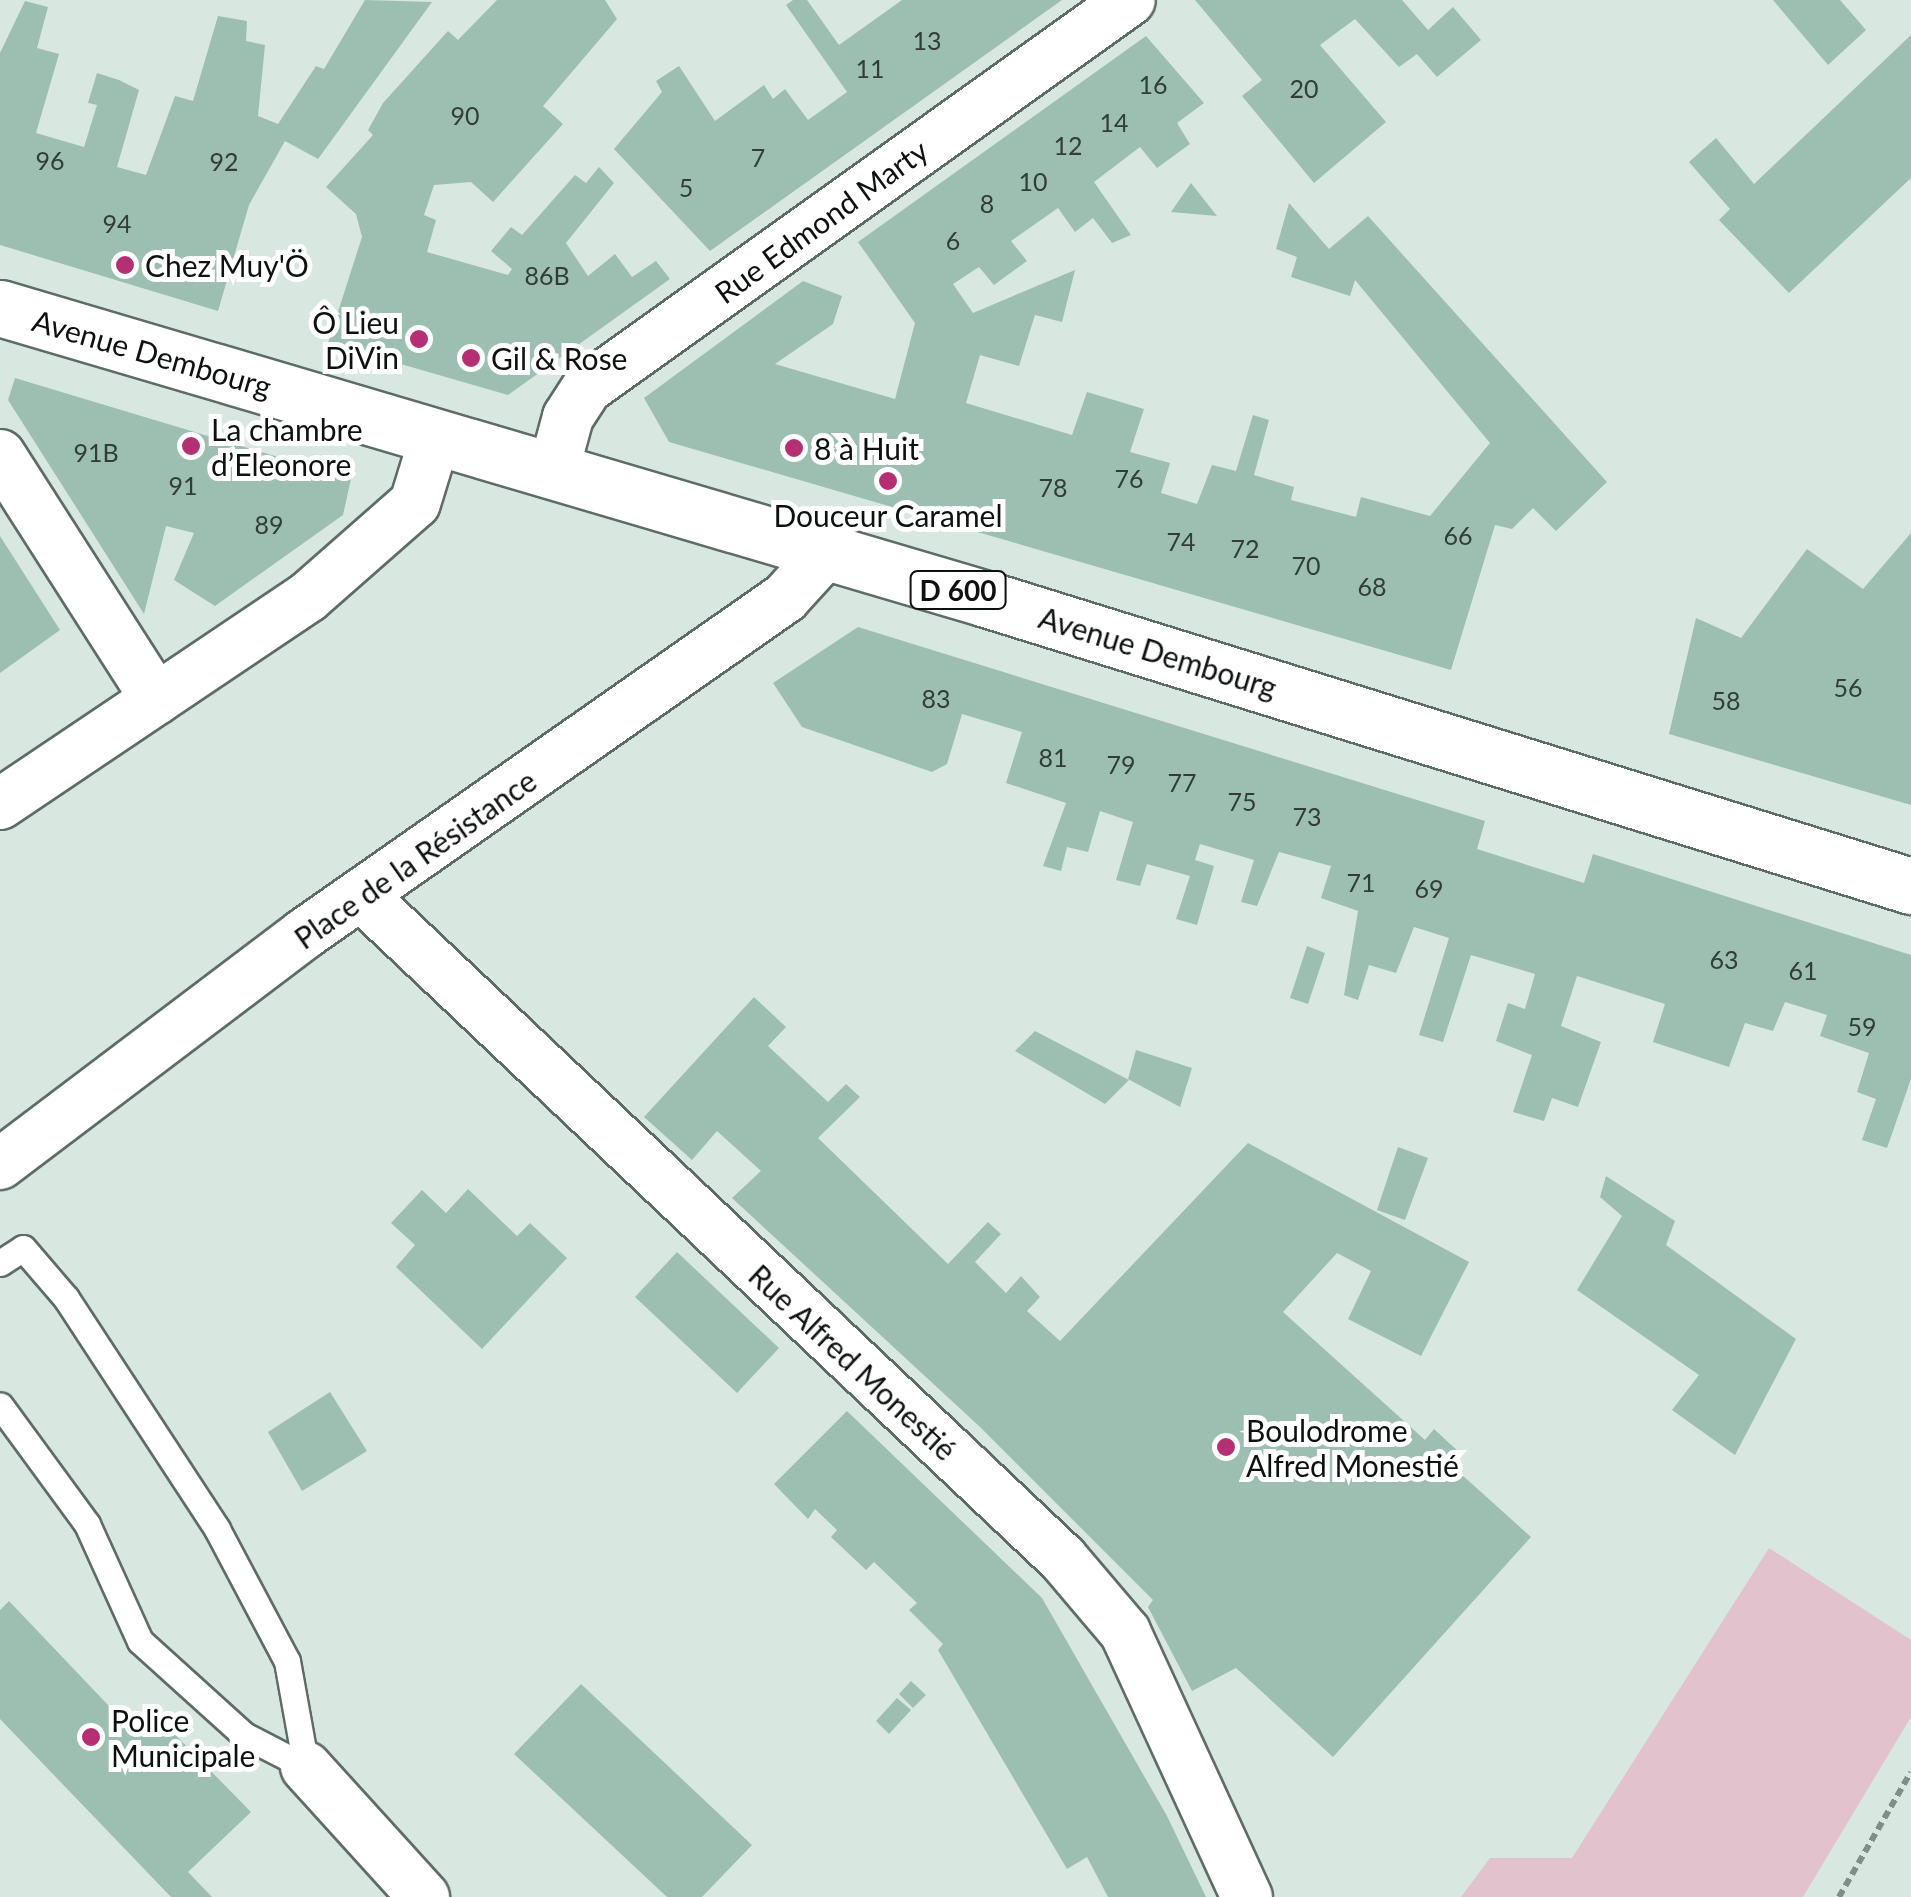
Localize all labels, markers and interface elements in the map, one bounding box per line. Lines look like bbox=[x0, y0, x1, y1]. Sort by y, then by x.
house number: 13 bbox=[913, 25, 941, 55]
house number: 11 bbox=[856, 53, 884, 83]
house number: 16 bbox=[1139, 69, 1167, 99]
house number: 20 bbox=[1290, 73, 1318, 103]
house number: 90 bbox=[451, 100, 479, 130]
house number: 14 bbox=[1100, 107, 1128, 137]
house number: 12 bbox=[1054, 130, 1082, 160]
street label: Rue Edmond Marty bbox=[708, 132, 934, 310]
house number: 7 bbox=[751, 142, 765, 172]
house number: 96 bbox=[36, 145, 64, 175]
house number: 92 bbox=[210, 146, 238, 176]
house number: 10 bbox=[1019, 166, 1047, 196]
house number: 5 bbox=[679, 172, 693, 202]
house number: 8 bbox=[980, 188, 994, 218]
house number: 94 bbox=[103, 208, 131, 238]
house number: 6 bbox=[946, 225, 960, 255]
place label: Chez Muy'Ö bbox=[145, 247, 309, 283]
marker: Chez Muy'Ö bbox=[114, 254, 136, 276]
house number: 86B bbox=[524, 260, 570, 290]
street label: Avenue Dembourg bbox=[28, 302, 276, 404]
place label: Ô Lieu DiVin bbox=[312, 304, 399, 374]
marker: Ô Lieu DiVin bbox=[408, 328, 430, 350]
place label: Gil & Rose bbox=[491, 340, 627, 376]
marker: Gil & Rose bbox=[460, 347, 482, 369]
place label: La chambre d’Eleonore bbox=[211, 411, 363, 482]
place label: 8 à Huit bbox=[814, 430, 919, 466]
marker: La chambre d’Eleonore bbox=[180, 435, 202, 457]
house number: 91B bbox=[73, 437, 119, 467]
marker: 8 à Huit bbox=[783, 437, 805, 459]
house number: 76 bbox=[1115, 463, 1143, 493]
house number: 91 bbox=[169, 470, 197, 500]
marker: Douceur Caramel bbox=[877, 470, 899, 492]
house number: 78 bbox=[1039, 472, 1067, 502]
place label: Douceur Caramel bbox=[773, 497, 1003, 533]
house number: 89 bbox=[255, 509, 283, 539]
house number: 66 bbox=[1444, 520, 1472, 550]
house number: 74 bbox=[1167, 526, 1195, 556]
house number: 72 bbox=[1231, 533, 1259, 563]
house number: 70 bbox=[1292, 550, 1320, 580]
road number: D 600 bbox=[908, 567, 1008, 613]
house number: 68 bbox=[1358, 571, 1386, 601]
street label: Avenue Dembourg bbox=[1035, 599, 1281, 705]
house number: 56 bbox=[1834, 672, 1862, 702]
house number: 83 bbox=[922, 683, 950, 713]
house number: 58 bbox=[1712, 685, 1740, 715]
house number: 81 bbox=[1039, 742, 1067, 772]
house number: 79 bbox=[1107, 749, 1135, 779]
street label: Place de la Résistance bbox=[287, 762, 543, 956]
house number: 77 bbox=[1168, 767, 1196, 797]
house number: 75 bbox=[1228, 786, 1256, 816]
house number: 73 bbox=[1293, 801, 1321, 831]
house number: 71 bbox=[1347, 867, 1375, 897]
house number: 69 bbox=[1415, 873, 1443, 903]
house number: 63 bbox=[1710, 944, 1738, 974]
house number: 61 bbox=[1789, 955, 1817, 985]
house number: 59 bbox=[1848, 1011, 1876, 1041]
street label: Rue Alfred Monestié bbox=[742, 1256, 964, 1468]
place label: Boulodrome Alfred Monestié bbox=[1246, 1412, 1459, 1482]
marker: Boulodrome Alfred Monestié bbox=[1215, 1436, 1237, 1458]
place label: Police Municipale bbox=[111, 1702, 255, 1772]
marker: Police Municipale bbox=[80, 1726, 102, 1748]

